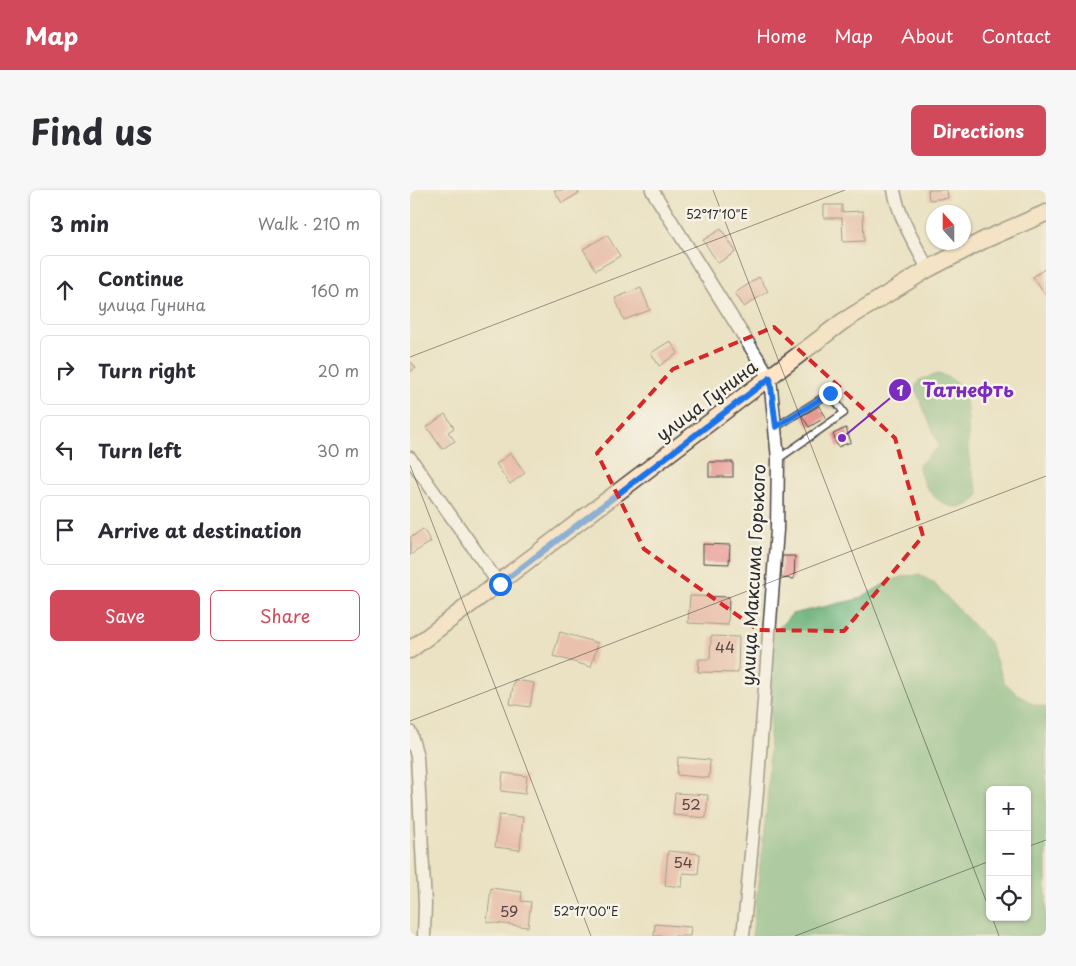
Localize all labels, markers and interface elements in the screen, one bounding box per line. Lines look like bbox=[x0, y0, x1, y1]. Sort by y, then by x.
text: Map bbox=[25, 17, 78, 53]
text: Home bbox=[756, 22, 806, 49]
text: Map bbox=[834, 22, 873, 49]
text: About bbox=[901, 22, 953, 49]
text: Contact bbox=[981, 22, 1051, 49]
text: Find us bbox=[30, 104, 152, 157]
button: Directions bbox=[911, 105, 1046, 156]
text: 52°17'10"E bbox=[686, 205, 748, 223]
north arrow bbox=[926, 205, 971, 250]
text: 3 min bbox=[50, 207, 109, 239]
text: Walk · 210 m bbox=[258, 211, 360, 235]
text: Continue bbox=[98, 264, 184, 292]
icon: ahead bbox=[51, 276, 79, 304]
text: 160 m bbox=[311, 278, 359, 302]
text: улица Гунина bbox=[98, 292, 206, 316]
street label: улица Гунина bbox=[650, 352, 763, 447]
icon: right bbox=[51, 356, 79, 384]
text: Turn right bbox=[98, 356, 196, 384]
text: 20 m bbox=[318, 358, 359, 382]
callout: Татнефть bbox=[888, 373, 1024, 407]
text: Татнефть bbox=[922, 375, 1014, 403]
text: 1 bbox=[896, 378, 904, 401]
route end bbox=[819, 382, 842, 405]
icon: left bbox=[51, 436, 79, 464]
text: Turn left bbox=[98, 436, 182, 464]
text: 30 m bbox=[317, 438, 359, 462]
street label: улица Максима Горького bbox=[733, 463, 772, 687]
icon: arrive bbox=[51, 516, 79, 544]
text: Arrive at destination bbox=[98, 516, 302, 544]
route start bbox=[489, 573, 512, 596]
button: Save bbox=[50, 590, 200, 641]
button: Share bbox=[210, 590, 360, 641]
house number: 44 bbox=[715, 635, 735, 658]
map controls bbox=[986, 786, 1031, 921]
button: + bbox=[986, 786, 1031, 831]
house number: 52 bbox=[681, 792, 701, 815]
button: − bbox=[986, 831, 1031, 876]
house number: 54 bbox=[673, 850, 693, 873]
button: locate bbox=[986, 876, 1031, 921]
house number: 59 bbox=[500, 899, 518, 922]
text: 52°17'00"E bbox=[553, 902, 619, 920]

